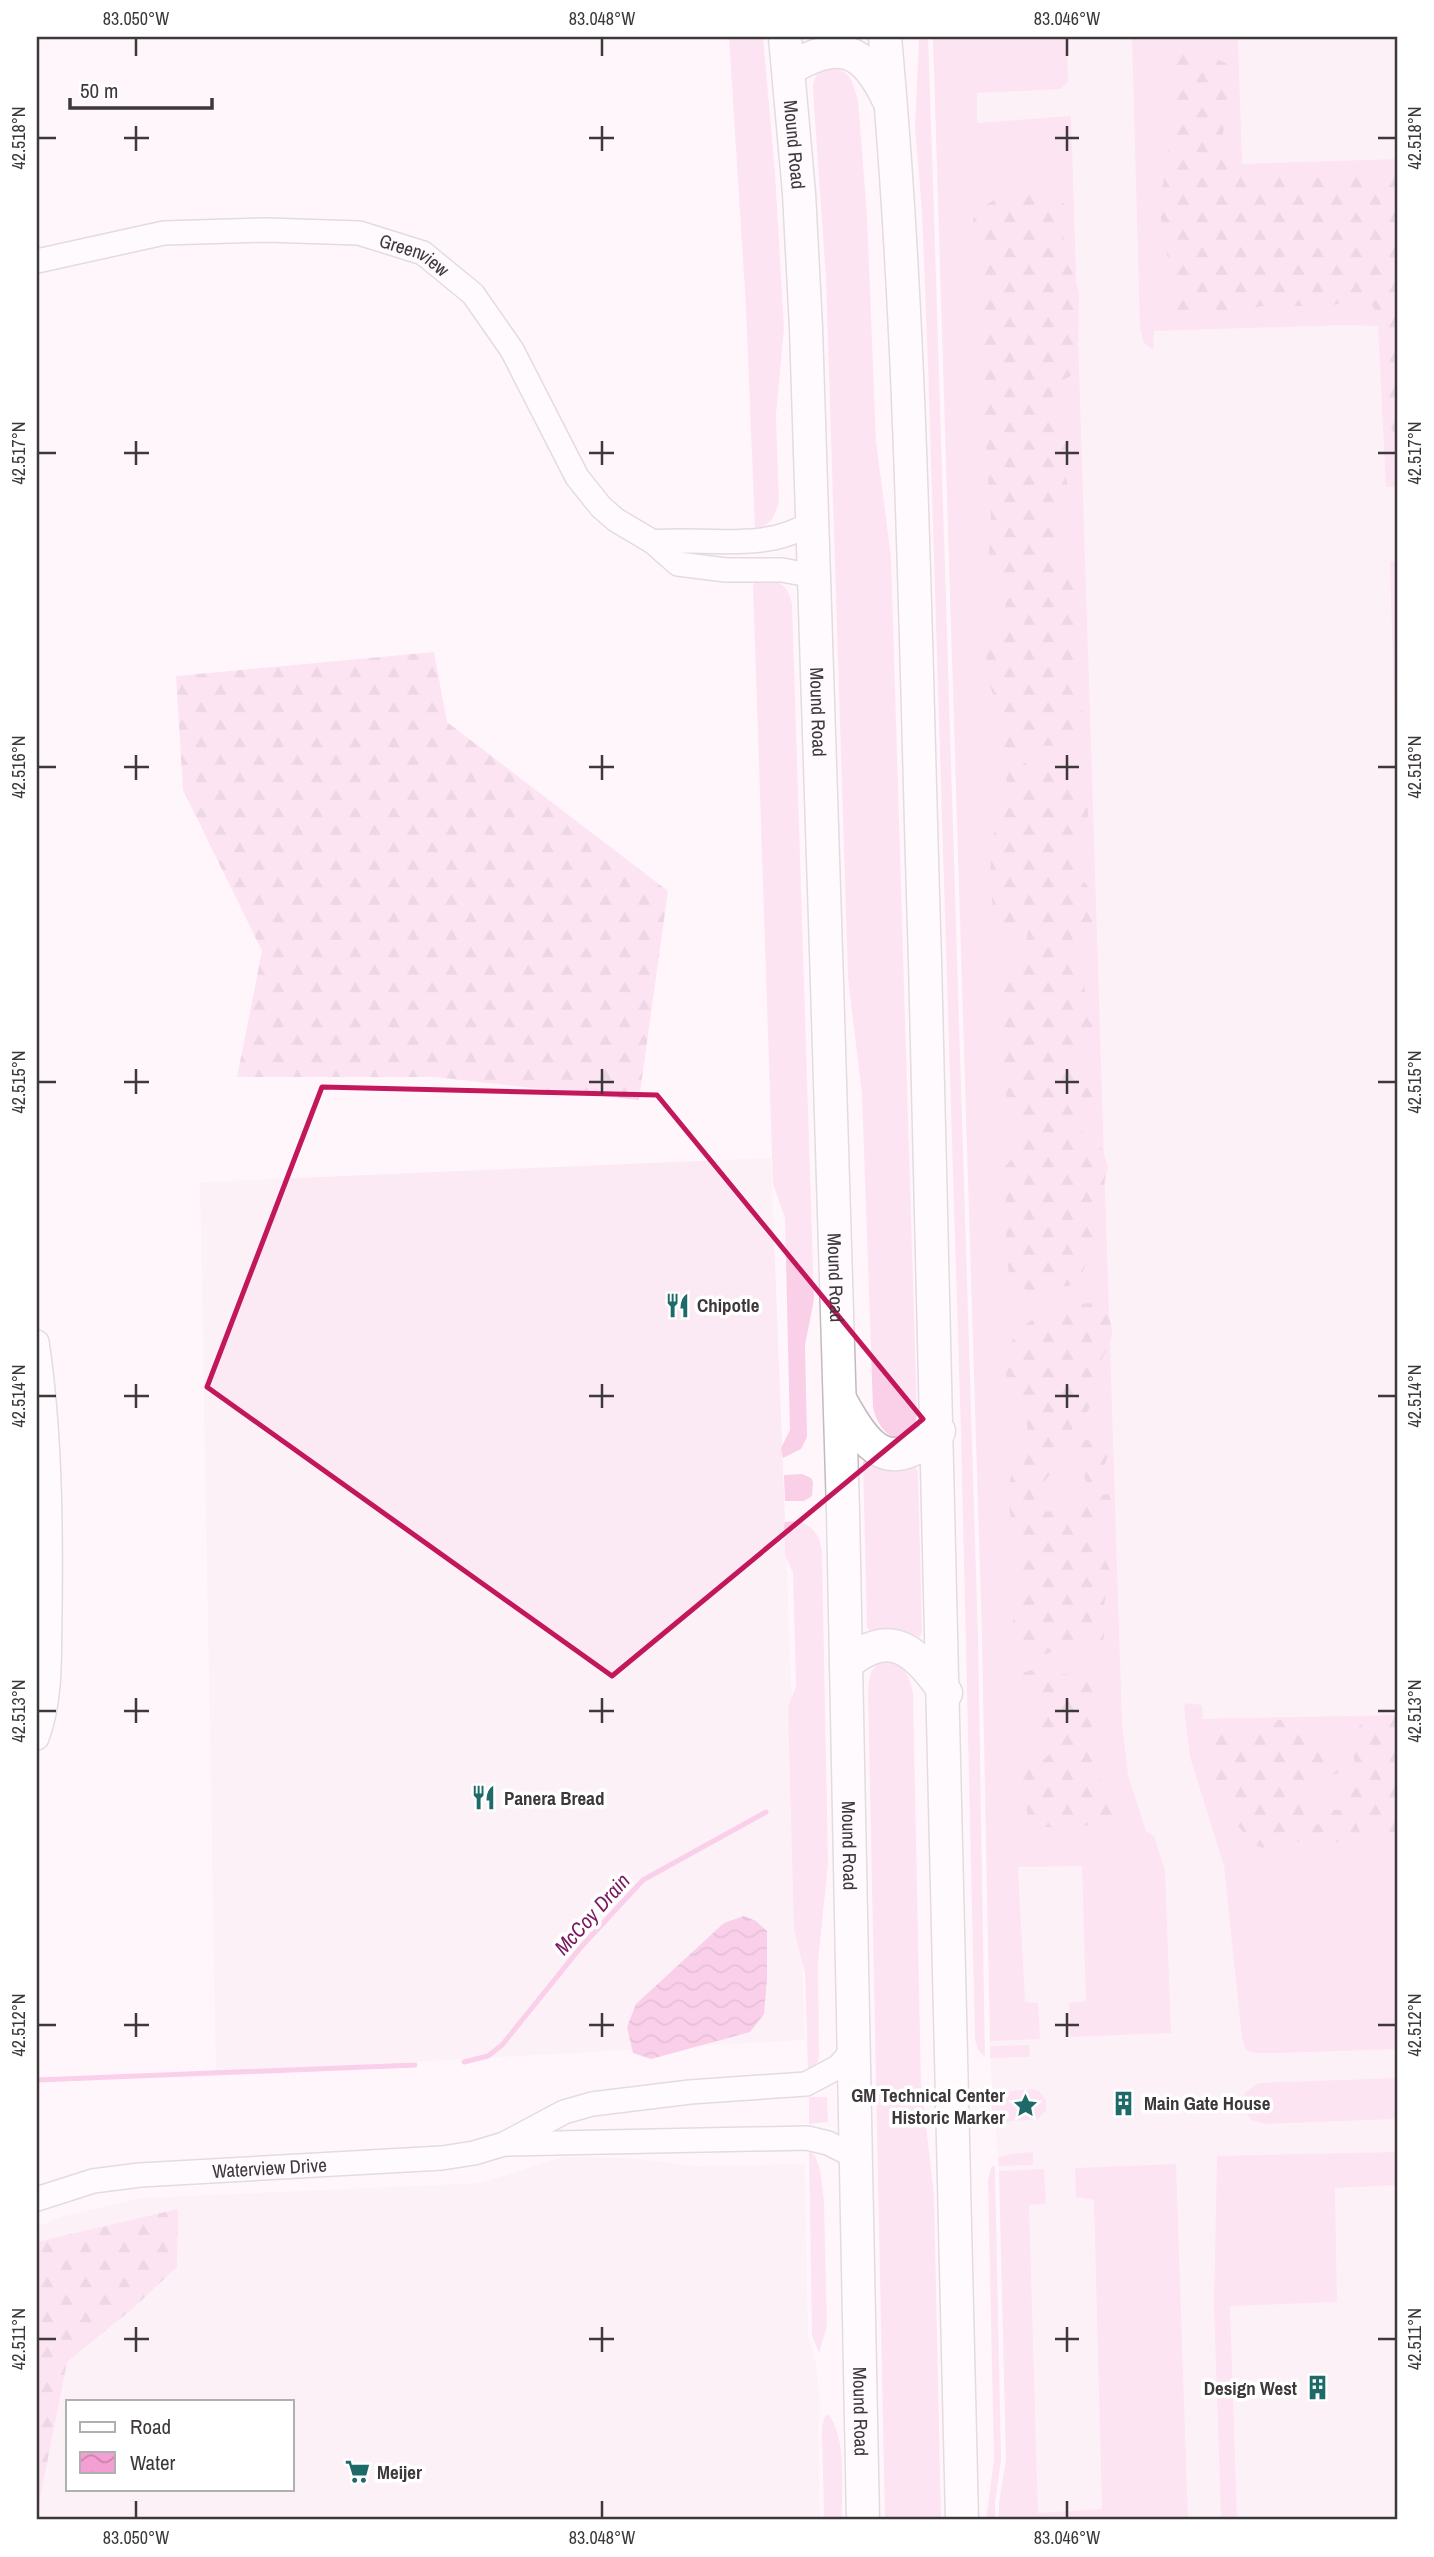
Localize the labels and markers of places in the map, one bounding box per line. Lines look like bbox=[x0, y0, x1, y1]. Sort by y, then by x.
restaurant icon: Chipotle bbox=[663, 1291, 691, 1319]
place label: Chipotle bbox=[697, 1292, 760, 1318]
restaurant icon: Panera Bread bbox=[470, 1784, 498, 1812]
place label: Panera Bread bbox=[504, 1785, 604, 1811]
place label: GM Technical Center Historic Marker bbox=[851, 2082, 1005, 2130]
building icon: Main Gate House bbox=[1110, 2089, 1138, 2117]
place label: Main Gate House bbox=[1144, 2090, 1271, 2116]
place icon: GM Technical Center Historic Marker bbox=[1011, 2092, 1039, 2120]
building icon: Design West bbox=[1303, 2374, 1331, 2402]
place label: Design West bbox=[1204, 2375, 1297, 2401]
supermarket icon: Meijer bbox=[343, 2458, 371, 2486]
place label: Meijer bbox=[377, 2459, 422, 2485]

